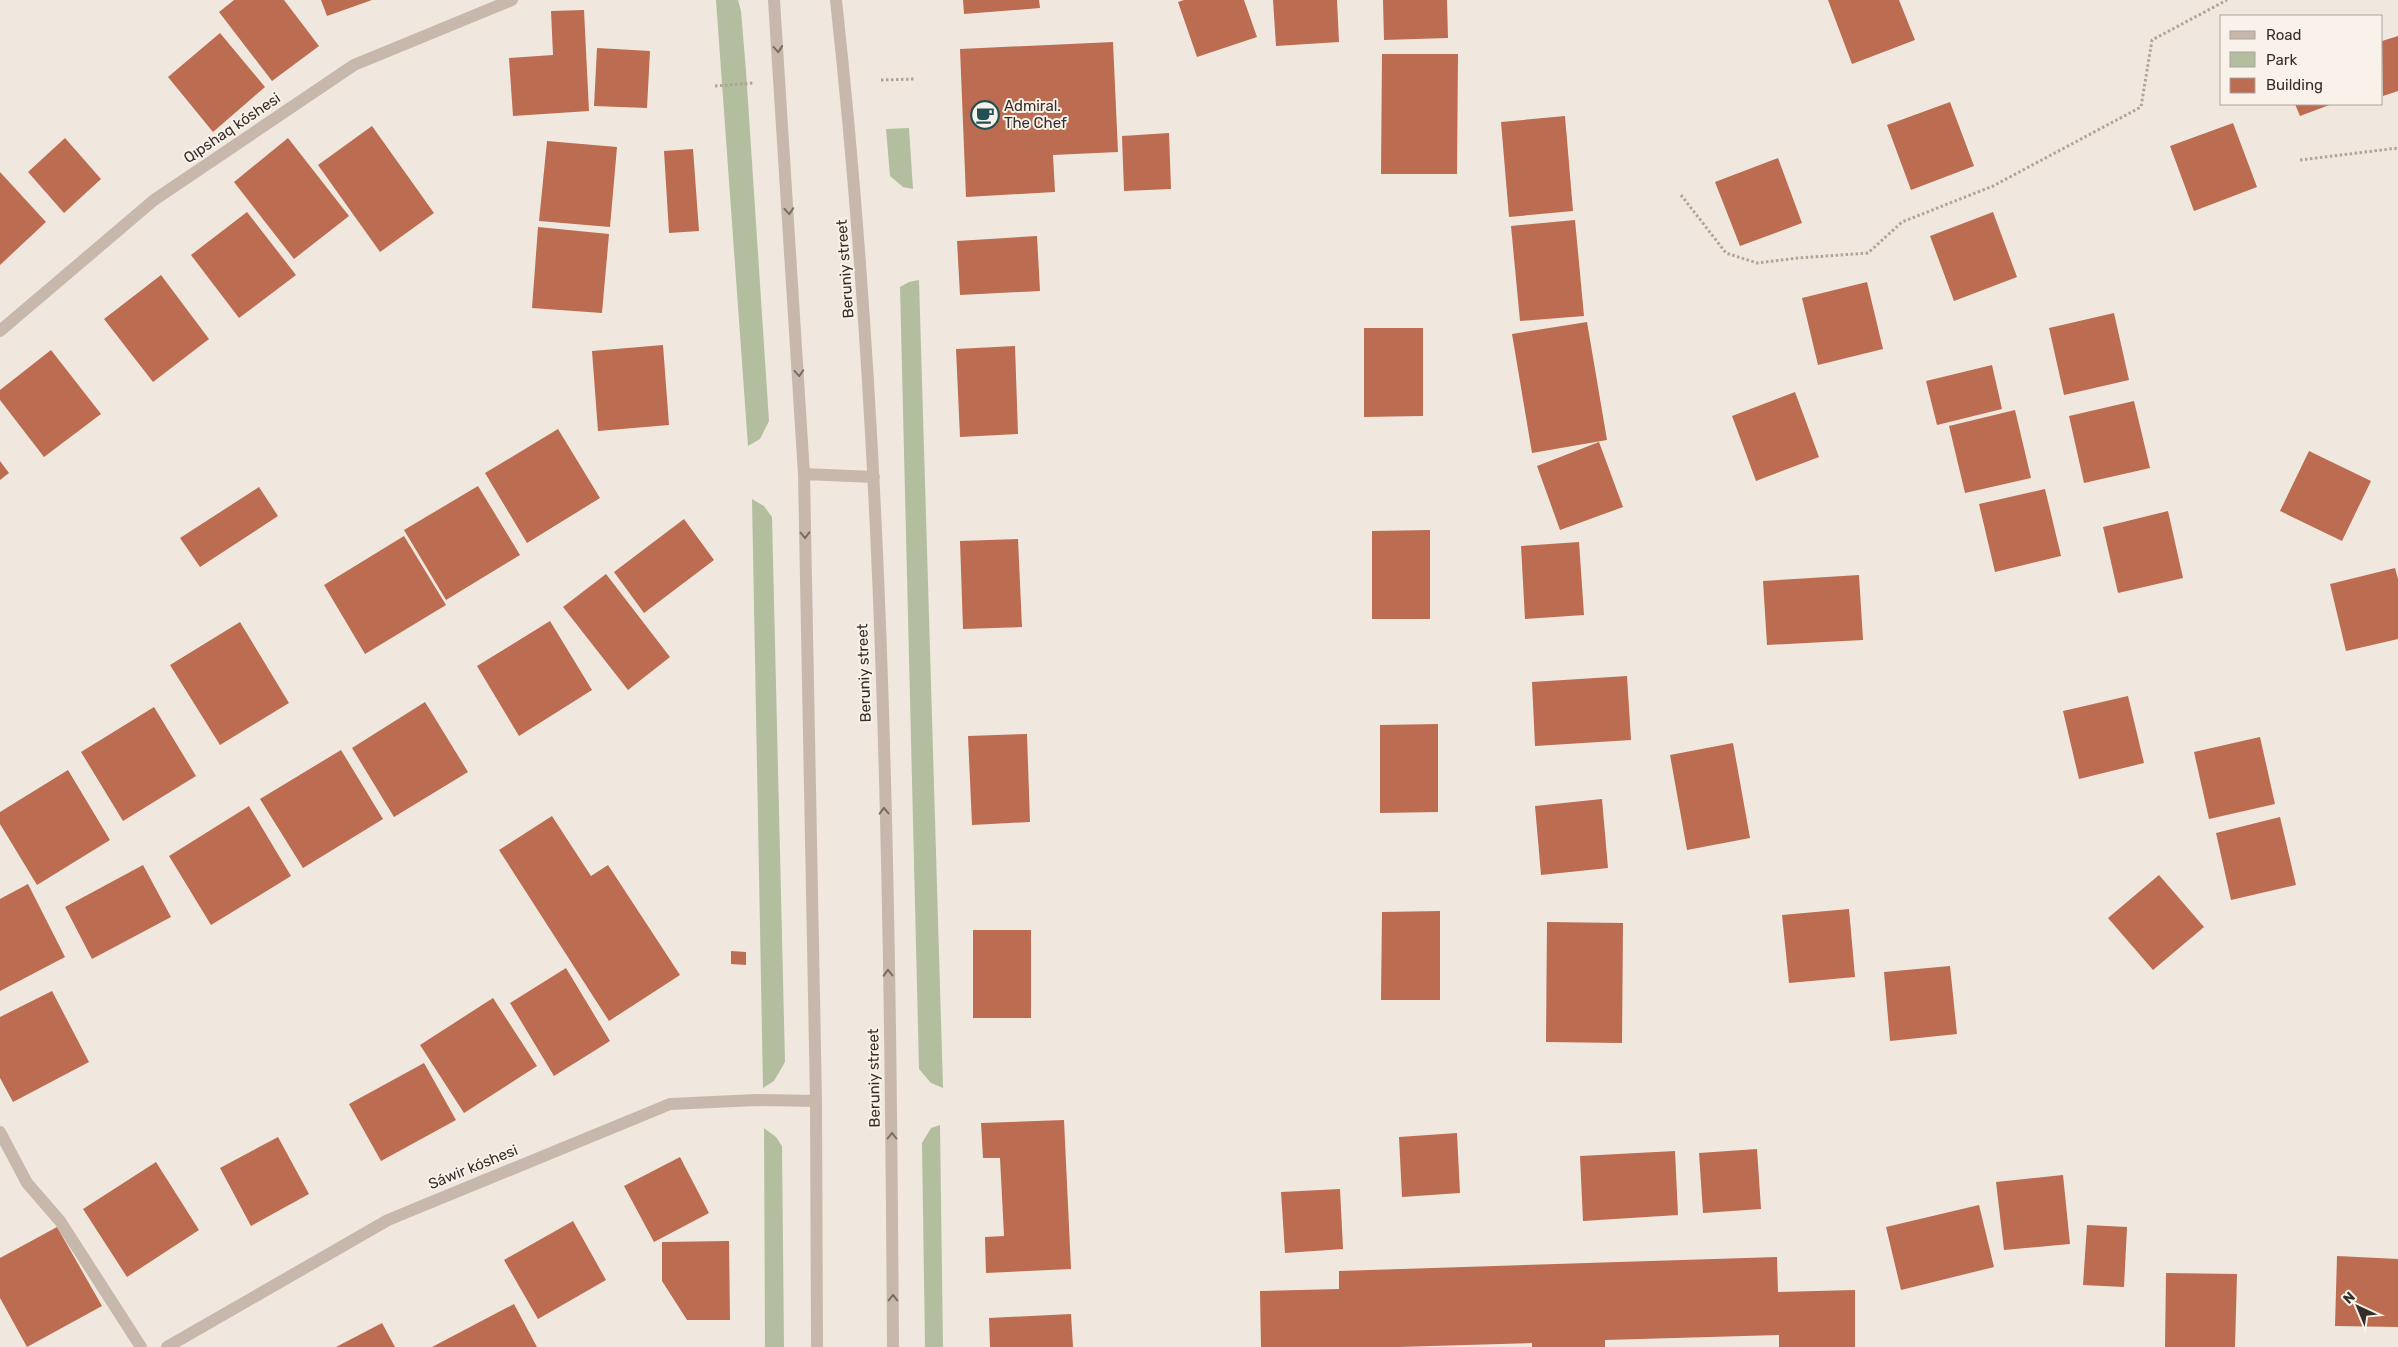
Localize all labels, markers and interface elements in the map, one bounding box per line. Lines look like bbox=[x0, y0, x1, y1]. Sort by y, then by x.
legend bbox=[2220, 15, 2383, 105]
text: Road bbox=[2266, 26, 2302, 44]
one-way arrow bbox=[772, 45, 783, 53]
text: Park bbox=[2266, 51, 2297, 69]
text: Building bbox=[2266, 76, 2323, 94]
street label: Qıpshaq kóshesi bbox=[180, 89, 284, 167]
place label: Admiral. The Chef bbox=[1004, 97, 1067, 132]
cafe icon: Admiral. The Chef bbox=[970, 100, 1000, 130]
one-way arrow bbox=[783, 207, 794, 215]
street label: Beruniy street bbox=[833, 219, 857, 319]
one-way arrow bbox=[793, 369, 804, 377]
one-way arrow bbox=[800, 532, 810, 540]
street label: Beruniy street bbox=[853, 623, 875, 723]
one-way arrow bbox=[879, 807, 890, 815]
one-way arrow bbox=[883, 969, 894, 977]
street label: Beruniy street bbox=[864, 1028, 884, 1128]
one-way arrow bbox=[887, 1132, 897, 1140]
street label: Sáwir kóshesi bbox=[426, 1141, 520, 1193]
north arrow bbox=[2333, 1282, 2383, 1332]
text: N bbox=[2340, 1288, 2359, 1308]
one-way arrow bbox=[888, 1294, 898, 1302]

